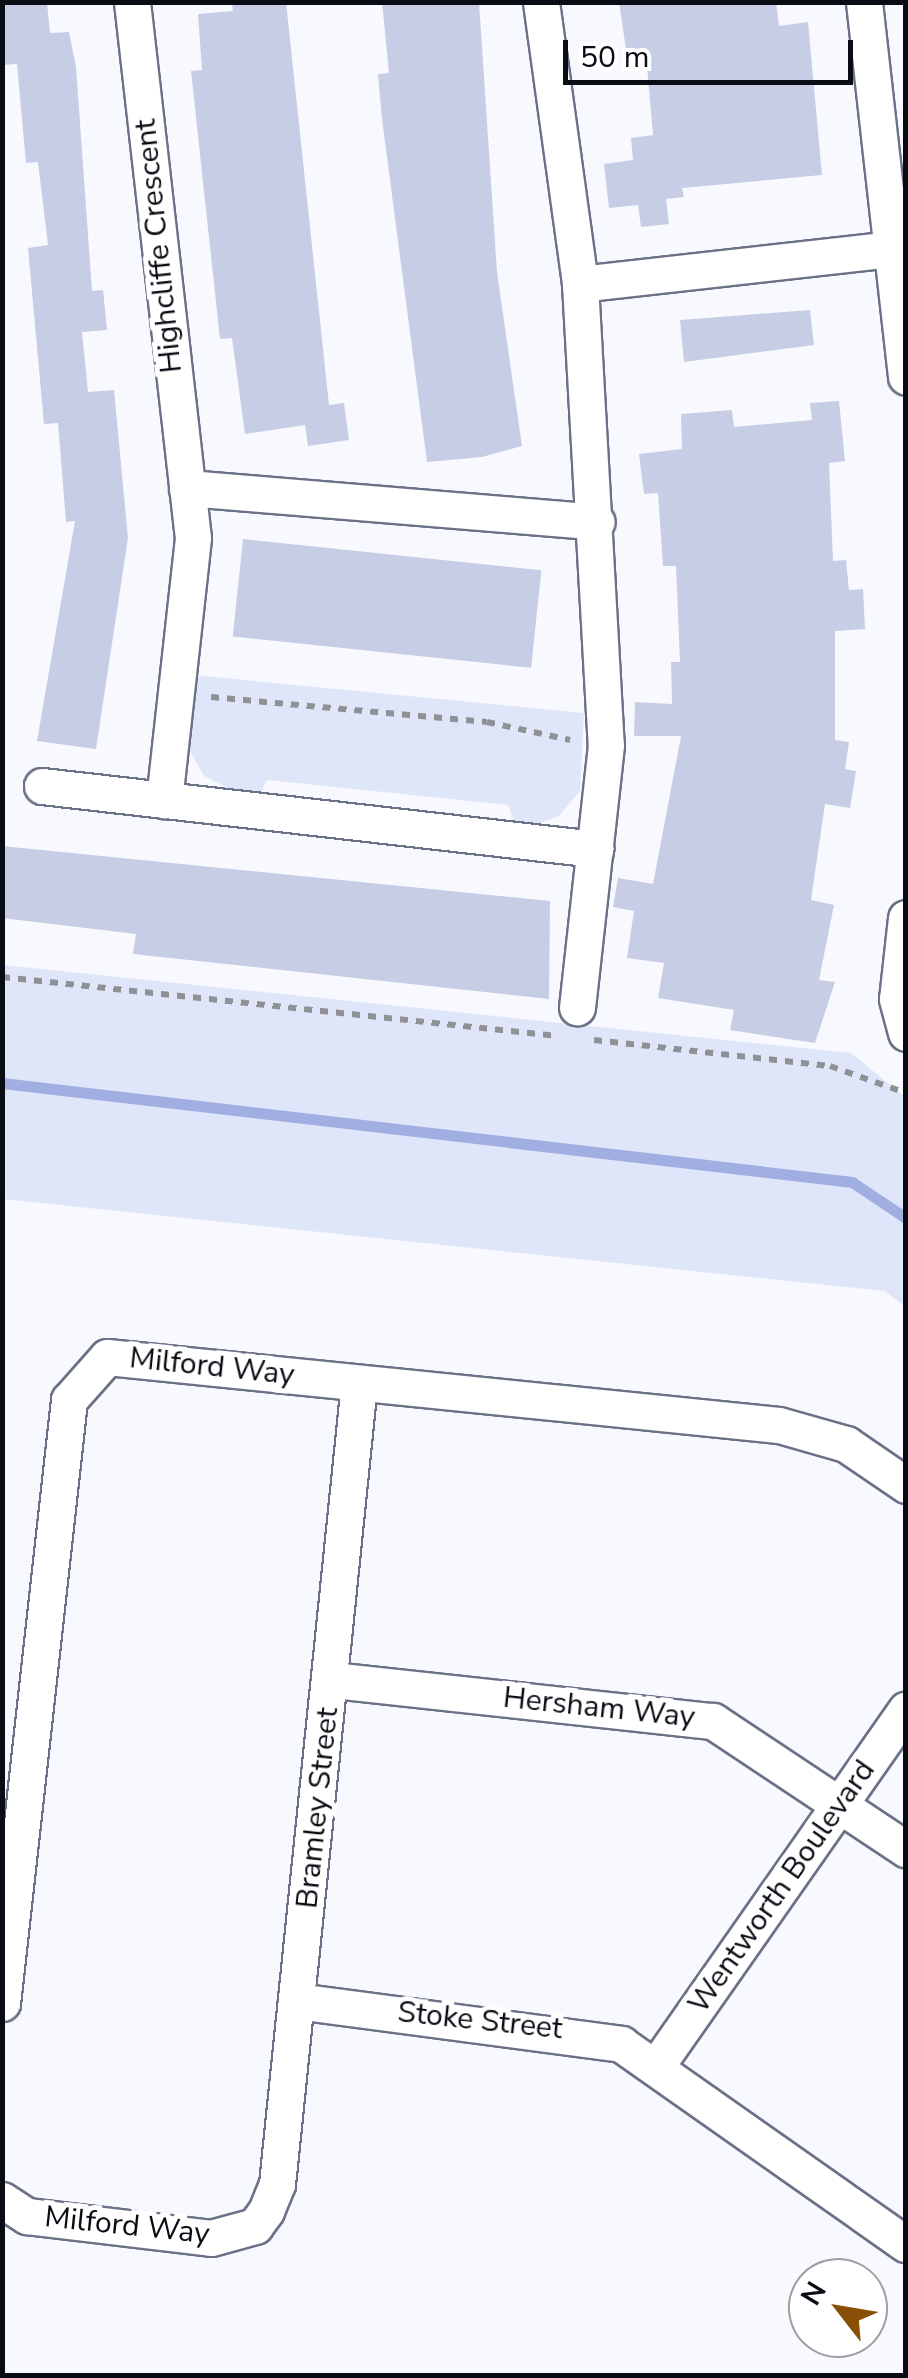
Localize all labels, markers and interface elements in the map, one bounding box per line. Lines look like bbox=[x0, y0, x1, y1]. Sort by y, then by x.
scale bar bbox=[568, 20, 858, 82]
text: 50 m bbox=[580, 37, 649, 78]
street label: Highcliffe Crescent bbox=[128, 117, 190, 375]
street label: Milford Way bbox=[128, 1340, 296, 1394]
street label: Hersham Way bbox=[501, 1680, 697, 1736]
street label: Bramley Street bbox=[290, 1706, 346, 1910]
street label: Wentworth Boulevard bbox=[681, 1753, 883, 2021]
street label: Stoke Street bbox=[396, 1994, 564, 2048]
street label: Milford Way bbox=[43, 2199, 211, 2253]
north arrow bbox=[788, 2258, 888, 2358]
text: N bbox=[792, 2275, 836, 2312]

